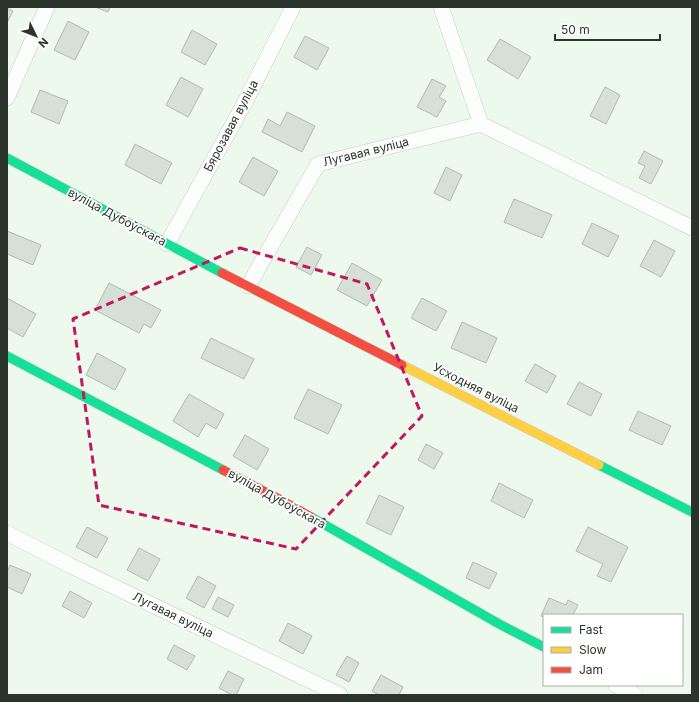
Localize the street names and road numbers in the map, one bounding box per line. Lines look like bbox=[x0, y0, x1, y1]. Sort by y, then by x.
street label: Бярозавая вуліца bbox=[200, 77, 261, 174]
street label: Лугавая вуліца bbox=[321, 134, 410, 169]
street label: вуліца Дубоўскага bbox=[65, 184, 169, 249]
street label: Усходняя вуліца bbox=[431, 359, 522, 416]
street label: вуліца Дубоўскага bbox=[226, 466, 329, 532]
street label: Лугавая вуліца bbox=[130, 589, 216, 641]

